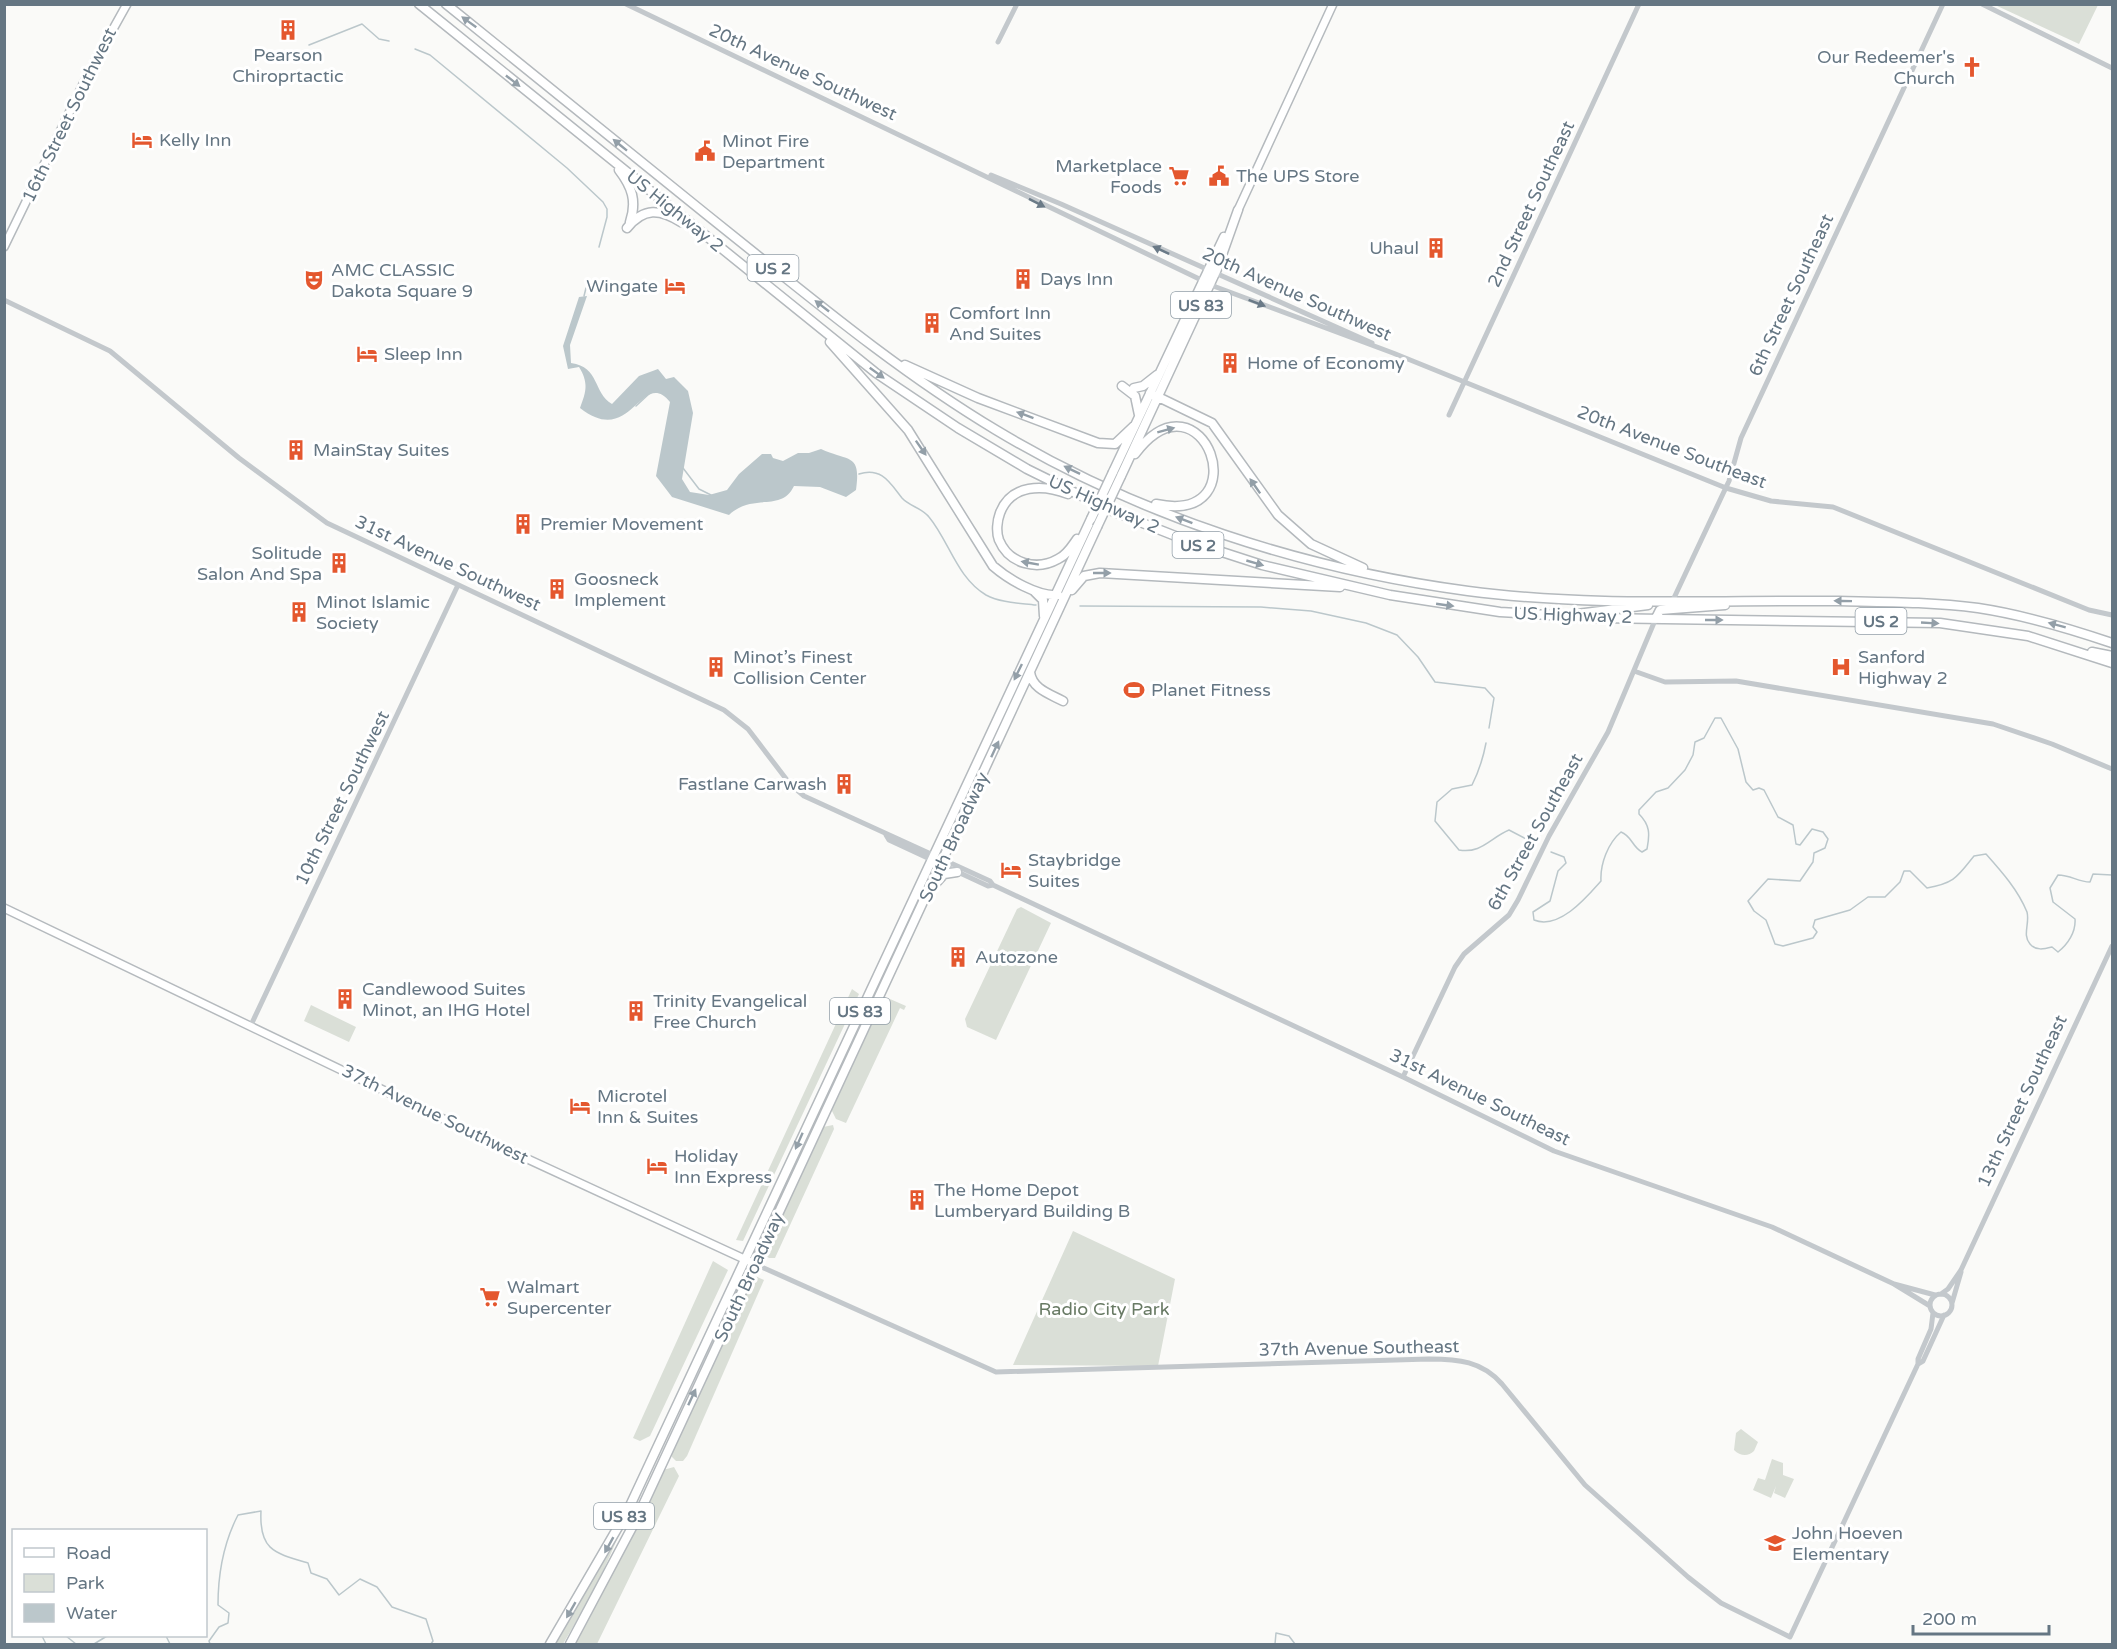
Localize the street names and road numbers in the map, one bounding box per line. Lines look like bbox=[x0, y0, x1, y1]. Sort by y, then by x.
street label: 20th Avenue Southwest bbox=[706, 19, 900, 125]
street label: 16th Street Southwest bbox=[17, 24, 121, 206]
street label: 2nd Street Southeast bbox=[1483, 117, 1579, 291]
street label: US Highway 2 bbox=[622, 165, 728, 257]
street label: 6th Street Southeast bbox=[1744, 210, 1838, 380]
street label: 20th Avenue Southwest bbox=[1199, 242, 1395, 346]
road number: US 2 bbox=[748, 255, 798, 281]
road number: US 83 bbox=[1171, 292, 1231, 318]
street label: 20th Avenue Southeast bbox=[1574, 401, 1770, 493]
street label: US Highway 2 bbox=[1045, 470, 1163, 538]
street label: 31st Avenue Southwest bbox=[352, 510, 544, 616]
road number: US 2 bbox=[1172, 532, 1224, 558]
street label: US Highway 2 bbox=[1513, 602, 1633, 628]
road number: US 2 bbox=[1856, 608, 1906, 634]
street label: 10th Street Southwest bbox=[290, 707, 394, 889]
street label: 6th Street Southeast bbox=[1483, 749, 1587, 915]
street label: South Broadway bbox=[914, 768, 994, 905]
road number: US 83 bbox=[830, 998, 890, 1024]
street label: 13th Street Southeast bbox=[1972, 1011, 2072, 1191]
street label: 31st Avenue Southeast bbox=[1386, 1044, 1574, 1150]
street label: 37th Avenue Southwest bbox=[338, 1059, 532, 1169]
street label: South Broadway bbox=[709, 1208, 789, 1345]
street label: 37th Avenue Southeast bbox=[1258, 1335, 1460, 1361]
road number: US 83 bbox=[594, 1503, 654, 1529]

